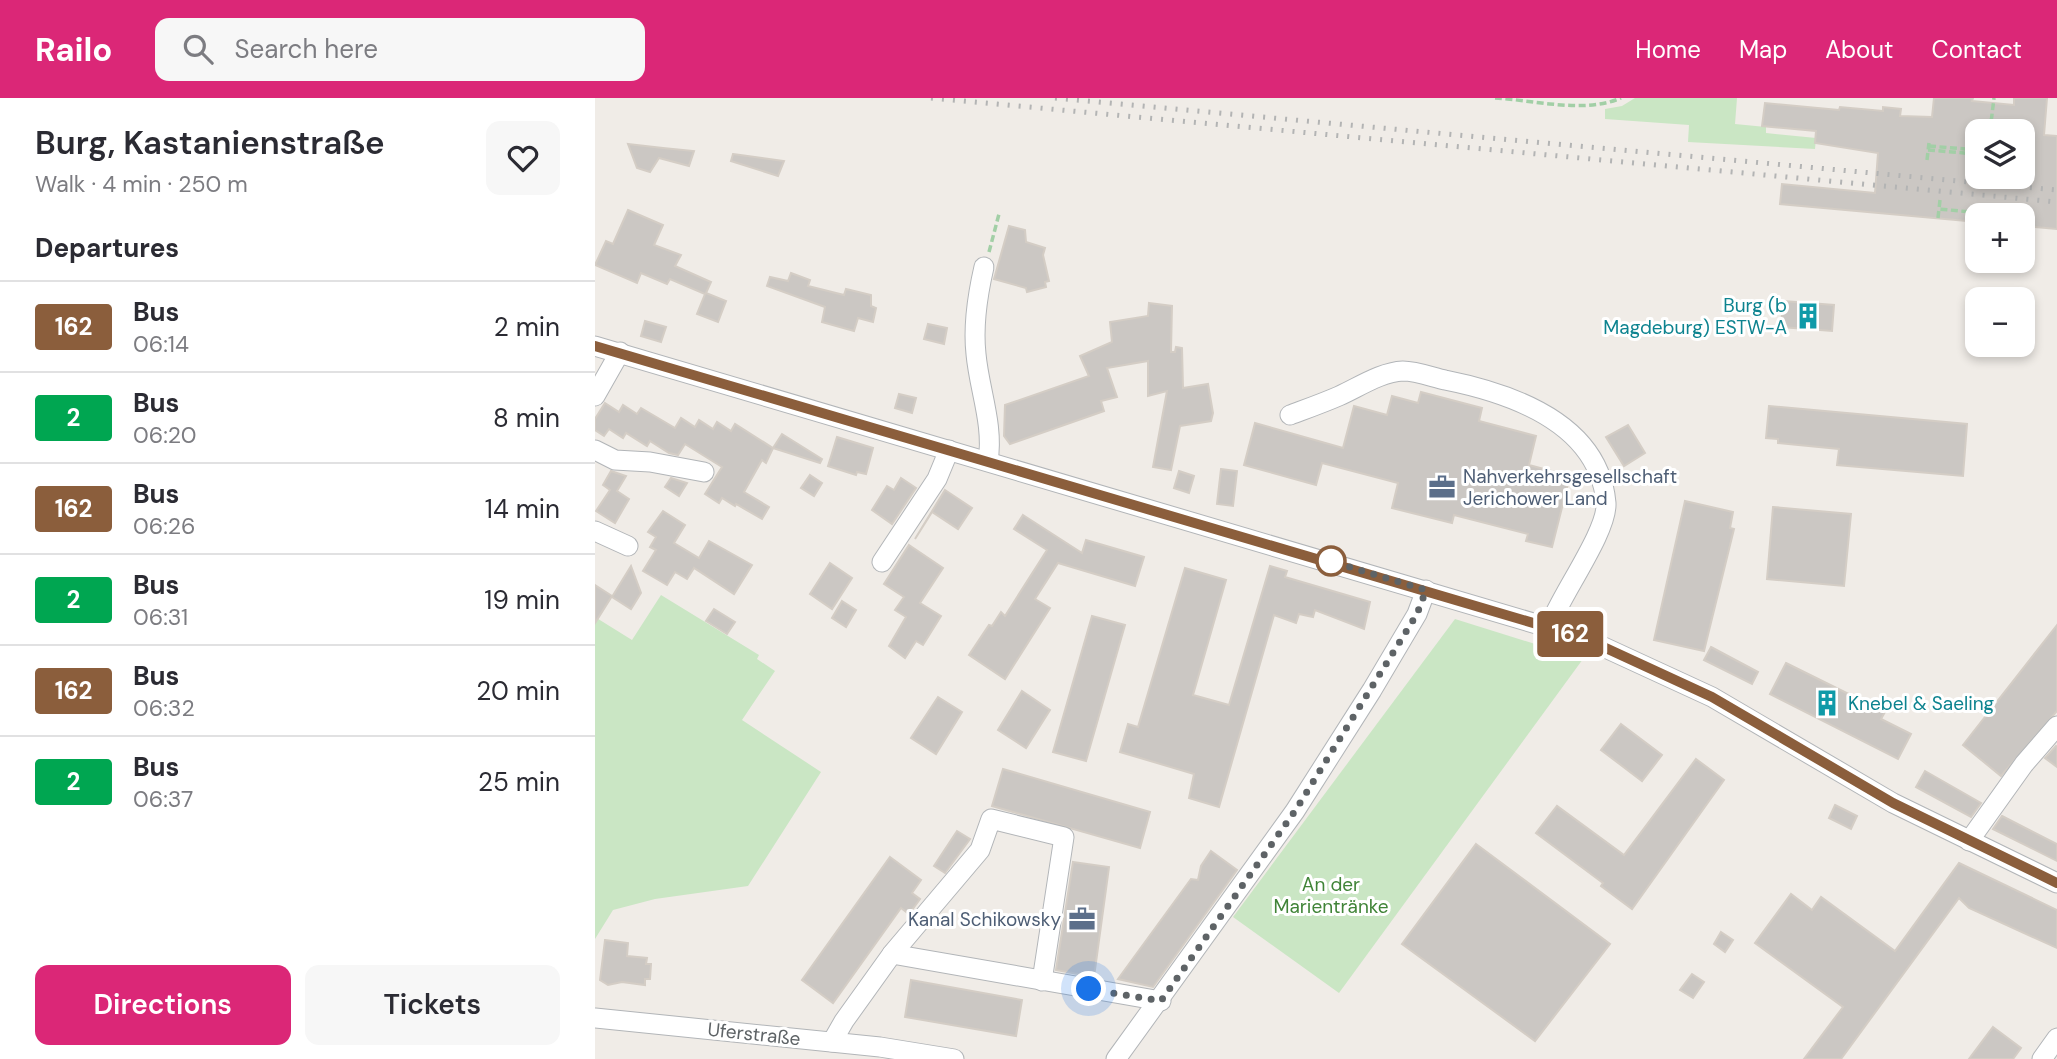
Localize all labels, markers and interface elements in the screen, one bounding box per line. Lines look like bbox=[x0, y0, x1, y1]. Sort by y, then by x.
search box bbox=[155, 18, 645, 81]
text: Railo bbox=[35, 28, 113, 71]
icon: search bbox=[179, 30, 217, 68]
text: Search here bbox=[235, 32, 378, 66]
text: Home bbox=[1635, 34, 1701, 65]
text: Map bbox=[1739, 34, 1787, 65]
text: About bbox=[1825, 34, 1894, 65]
text: Contact bbox=[1932, 34, 2022, 65]
map controls bbox=[1965, 119, 2035, 357]
button: layers bbox=[1965, 119, 2035, 189]
text: Burg, Kastanienstraße bbox=[35, 121, 385, 164]
button: heart bbox=[486, 121, 560, 195]
text: Walk · 4 min · 250 m bbox=[35, 169, 248, 199]
button: + bbox=[1965, 203, 2035, 273]
text: Departures bbox=[35, 231, 179, 265]
button: − bbox=[1965, 287, 2035, 357]
place label: Burg (b Magdeburg) ESTW-A bbox=[1603, 293, 1787, 340]
text: Bus bbox=[133, 295, 179, 329]
building icon: Burg (b Magdeburg) ESTW-A bbox=[1793, 301, 1823, 331]
text: 2 min bbox=[494, 310, 560, 344]
text: 162 bbox=[55, 311, 92, 342]
text: 06:14 bbox=[133, 329, 189, 359]
text: Bus bbox=[133, 386, 179, 420]
text: 8 min bbox=[493, 401, 560, 435]
text: 2 bbox=[67, 402, 80, 433]
text: 06:20 bbox=[133, 420, 197, 450]
place label: Nahverkehrsgesellschaft Jerichower Land bbox=[1463, 464, 1677, 511]
office icon: Nahverkehrsgesellschaft Jerichower Land bbox=[1427, 472, 1457, 502]
text: Bus bbox=[133, 477, 179, 511]
text: 14 min bbox=[485, 492, 560, 526]
text: 162 bbox=[55, 493, 92, 524]
text: 06:26 bbox=[133, 511, 196, 541]
unlabelled marker bbox=[1316, 546, 1346, 576]
text: Bus bbox=[133, 568, 179, 602]
text: 19 min bbox=[484, 583, 560, 617]
text: 2 bbox=[67, 584, 80, 615]
text: 06:31 bbox=[133, 602, 188, 632]
line badge: 162 bbox=[1530, 611, 1610, 657]
text: 162 bbox=[1551, 618, 1589, 649]
text: Bus bbox=[133, 659, 179, 693]
text: 20 min bbox=[476, 674, 560, 708]
text: 162 bbox=[55, 675, 92, 706]
building icon: Knebel & Saeling bbox=[1812, 688, 1842, 718]
place label: Knebel & Saeling bbox=[1848, 691, 1995, 716]
text: 06:32 bbox=[133, 693, 195, 723]
text: Bus bbox=[133, 750, 179, 784]
text: 25 min bbox=[478, 765, 560, 799]
text: 2 bbox=[67, 766, 80, 797]
text: 06:37 bbox=[133, 784, 193, 814]
park label: An der Marientränke bbox=[1273, 872, 1389, 919]
office icon: Kanal Schikowsky bbox=[1067, 904, 1097, 934]
place label: Kanal Schikowsky bbox=[908, 907, 1061, 932]
button: Directions bbox=[35, 965, 291, 1045]
button: Tickets bbox=[305, 965, 560, 1045]
your location bbox=[1071, 971, 1106, 1006]
street label: Uferstraße bbox=[706, 1017, 802, 1051]

